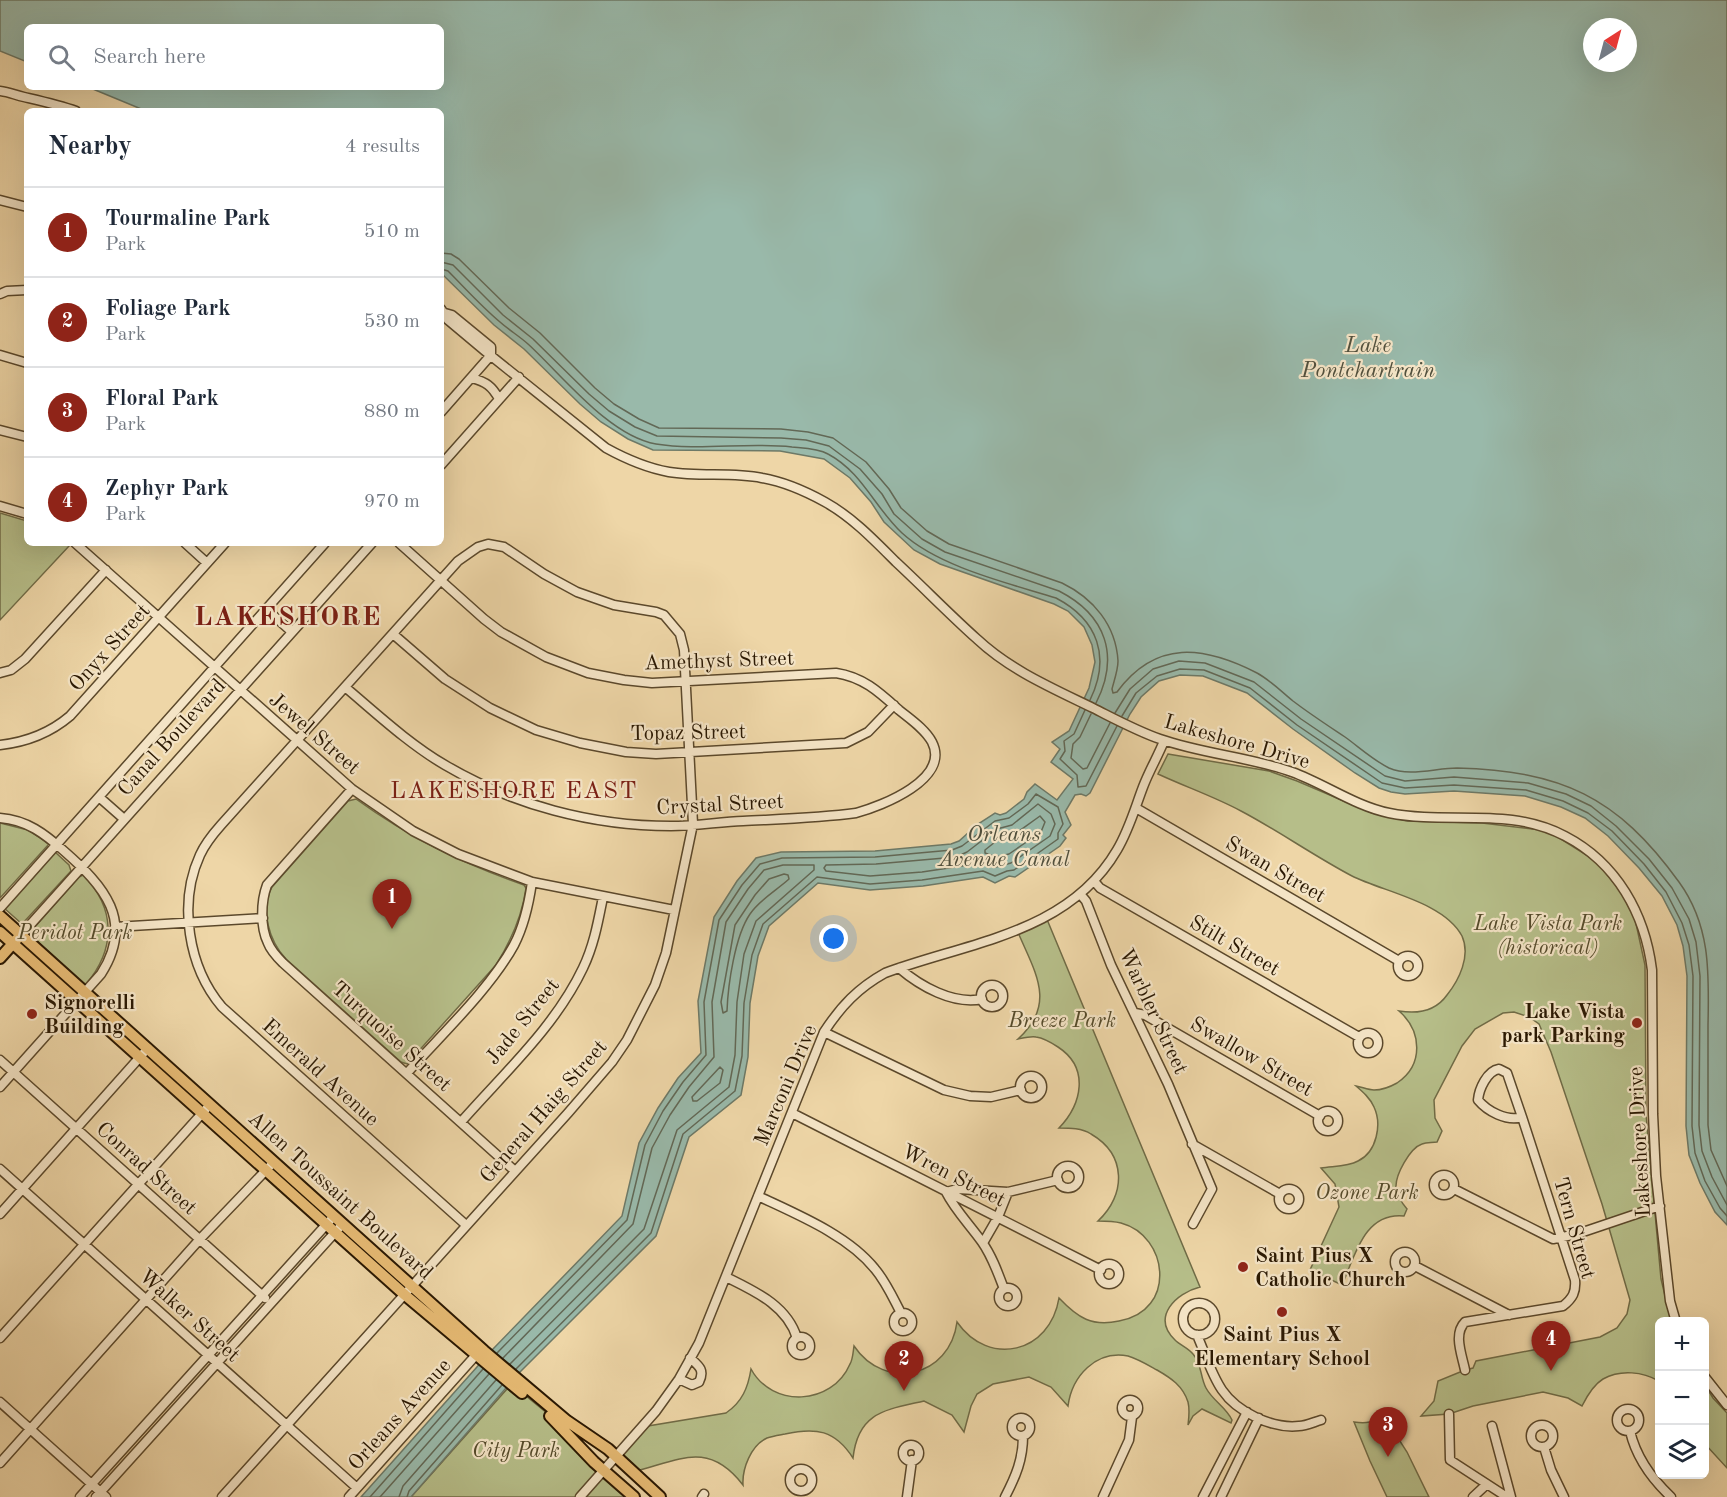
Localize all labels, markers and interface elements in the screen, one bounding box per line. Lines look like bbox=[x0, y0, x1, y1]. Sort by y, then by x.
north arrow bbox=[1583, 18, 1637, 72]
search box bbox=[24, 24, 444, 90]
icon: search bbox=[45, 41, 78, 74]
text: Search here bbox=[93, 46, 206, 68]
text: Nearby bbox=[48, 134, 132, 160]
text: 4 results bbox=[345, 137, 420, 157]
text: Tourmaline Park bbox=[105, 208, 270, 230]
text: 1 bbox=[62, 222, 73, 242]
text: 510 m bbox=[364, 222, 420, 242]
text: Park bbox=[105, 235, 146, 255]
text: Foliage Park bbox=[105, 298, 231, 320]
text: 2 bbox=[62, 312, 73, 332]
text: 530 m bbox=[364, 312, 420, 332]
text: Park bbox=[105, 325, 146, 345]
water label: Lake Pontchartrain bbox=[1300, 335, 1436, 382]
text: Floral Park bbox=[105, 388, 219, 410]
text: 3 bbox=[62, 402, 73, 422]
text: 880 m bbox=[364, 402, 420, 422]
text: Park bbox=[105, 415, 146, 435]
text: Zephyr Park bbox=[105, 478, 229, 500]
text: 4 bbox=[62, 492, 73, 512]
text: 970 m bbox=[364, 492, 420, 512]
text: Park bbox=[105, 505, 146, 525]
street label: Onyx Street bbox=[66, 600, 155, 696]
district label: LAKESHORE bbox=[194, 604, 382, 631]
street label: Amethyst Street bbox=[644, 648, 795, 675]
street label: Canal Boulevard bbox=[114, 675, 230, 801]
street label: Jewel Street bbox=[264, 689, 364, 779]
street label: Lakeshore Drive bbox=[1161, 712, 1312, 773]
street label: Topaz Street bbox=[630, 722, 746, 745]
district label: LAKESHORE EAST bbox=[390, 780, 638, 804]
street label: Crystal Street bbox=[656, 792, 784, 819]
water label: Orleans Avenue Canal bbox=[937, 824, 1070, 871]
street label: Swan Street bbox=[1222, 833, 1329, 907]
pin: 1 bbox=[372, 880, 412, 929]
street label: Stilt Street bbox=[1185, 912, 1283, 981]
park label: Lake Vista Park (historical) bbox=[1473, 914, 1622, 959]
park label: Peridot Park bbox=[16, 923, 133, 944]
your location bbox=[819, 924, 848, 953]
street label: Warbler Street bbox=[1114, 946, 1191, 1078]
street label: Jade Street bbox=[482, 975, 564, 1069]
street label: Turquoise Street bbox=[327, 978, 455, 1096]
place label: Signorelli Building bbox=[44, 993, 135, 1038]
place label: Lake Vista park Parking bbox=[1501, 1002, 1625, 1047]
marker: Signorelli Building bbox=[25, 1007, 39, 1021]
park label: Breeze Park bbox=[1007, 1011, 1116, 1032]
street label: Swallow Street bbox=[1186, 1014, 1316, 1101]
street label: Emerald Avenue bbox=[258, 1015, 382, 1131]
marker: Lake Vista park Parking bbox=[1630, 1016, 1644, 1030]
street label: Marconi Drive bbox=[751, 1022, 821, 1149]
street label: General Haig Street bbox=[477, 1036, 612, 1187]
street label: Lakeshore Drive bbox=[1626, 1066, 1655, 1218]
street label: Allen Toussaint Boulevard bbox=[244, 1108, 436, 1284]
street label: Conrad Street bbox=[92, 1119, 200, 1220]
street label: Wren Street bbox=[898, 1141, 1009, 1211]
street label: Tern Street bbox=[1549, 1175, 1598, 1282]
park label: Ozone Park bbox=[1315, 1183, 1419, 1204]
place label: Saint Pius X Catholic Church bbox=[1255, 1246, 1406, 1291]
marker: Saint Pius X Catholic Church bbox=[1236, 1260, 1250, 1274]
street label: Walker Street bbox=[135, 1266, 243, 1367]
marker: Saint Pius X Elementary School bbox=[1275, 1305, 1289, 1319]
map controls bbox=[1655, 1317, 1709, 1479]
button: + bbox=[1655, 1317, 1709, 1371]
pin: 4 bbox=[1532, 1322, 1570, 1371]
place label: Saint Pius X Elementary School bbox=[1194, 1325, 1370, 1370]
pin: 2 bbox=[884, 1342, 924, 1391]
street label: Orleans Avenue bbox=[345, 1355, 455, 1475]
button: − bbox=[1655, 1371, 1709, 1425]
pin: 3 bbox=[1368, 1408, 1408, 1457]
button: layers bbox=[1655, 1425, 1709, 1479]
park label: City Park bbox=[472, 1441, 560, 1462]

